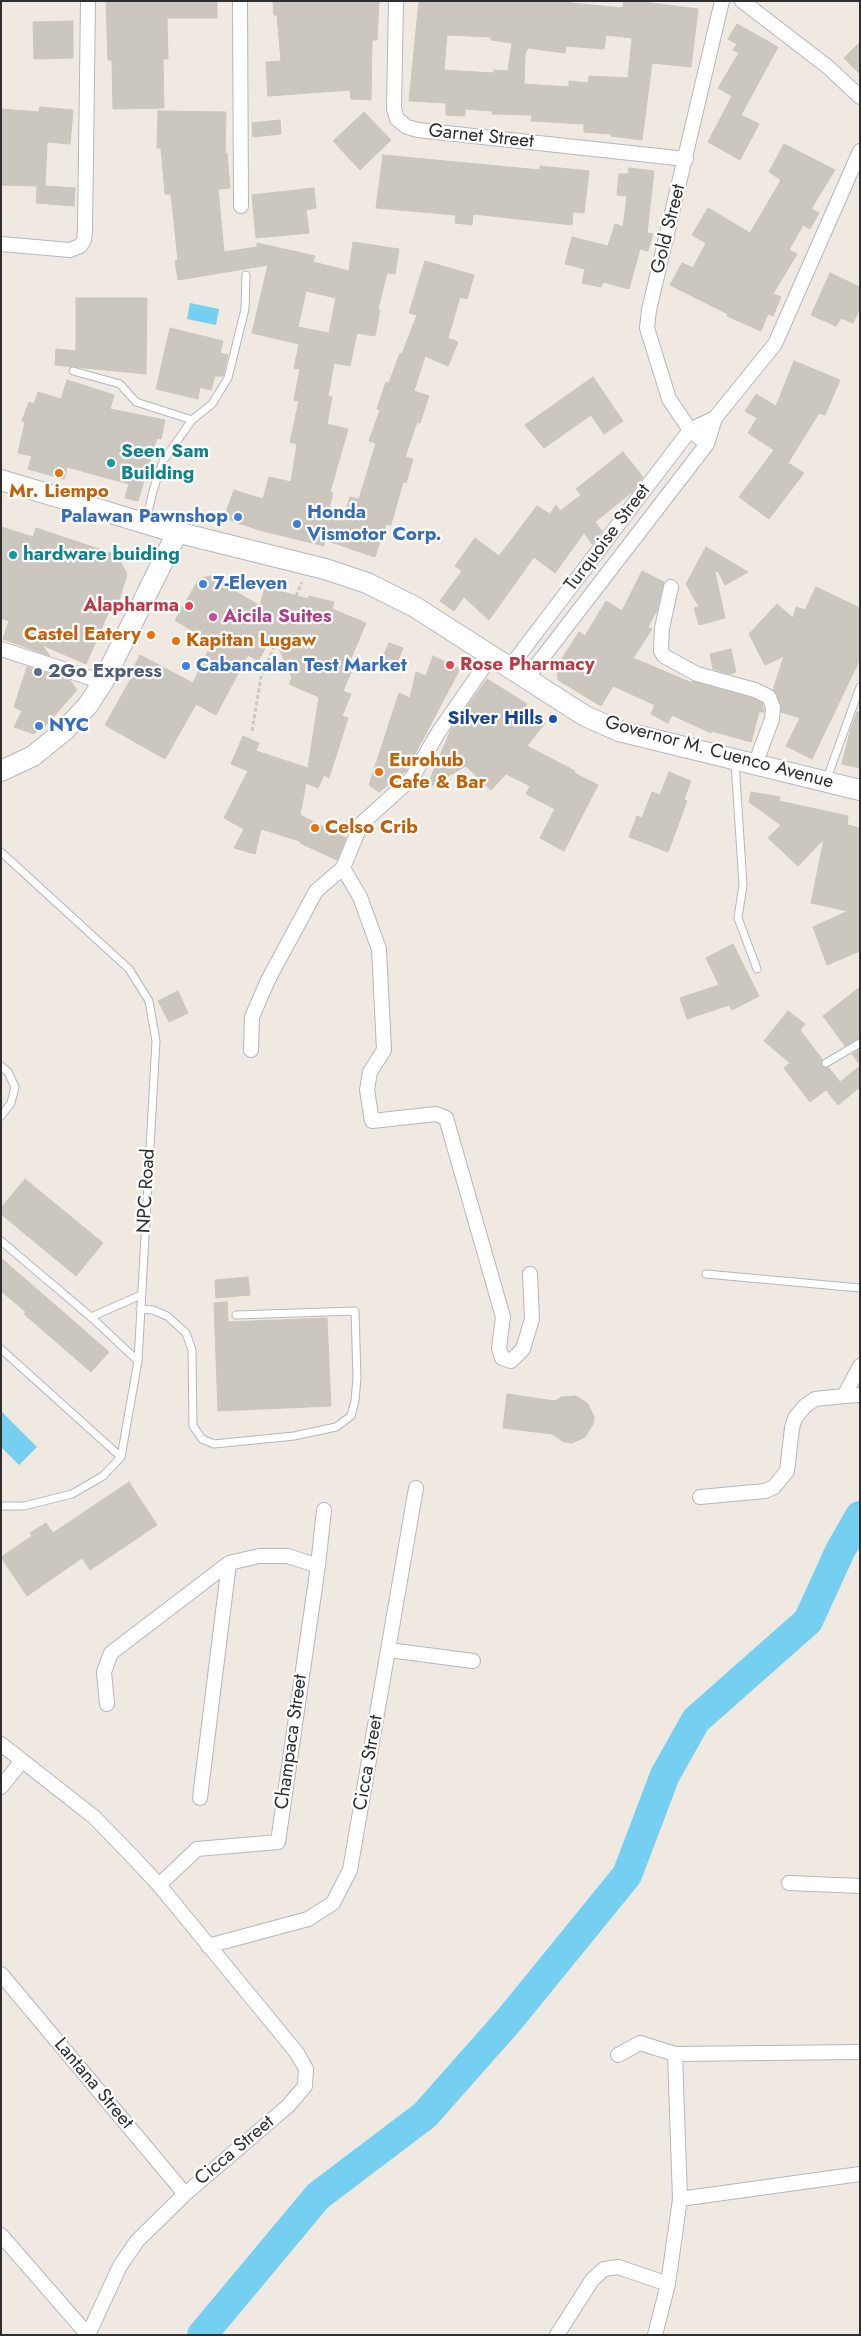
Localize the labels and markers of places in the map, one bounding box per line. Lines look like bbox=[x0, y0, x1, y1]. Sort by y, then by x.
place label: Seen Sam Building bbox=[121, 441, 209, 485]
marker: Seen Sam Building bbox=[105, 457, 117, 469]
marker: Mr. Liempo bbox=[53, 467, 65, 479]
place label: Mr. Liempo bbox=[9, 481, 109, 503]
place label: Honda Vismotor Corp. bbox=[307, 502, 442, 546]
place label: Palawan Pawnshop bbox=[61, 506, 228, 528]
marker: Palawan Pawnshop bbox=[232, 511, 244, 523]
marker: Honda Vismotor Corp. bbox=[291, 518, 303, 530]
place label: hardware buiding bbox=[23, 544, 180, 566]
marker: hardware buiding bbox=[7, 549, 19, 561]
place label: 7-Eleven bbox=[213, 573, 287, 595]
marker: 7-Eleven bbox=[197, 578, 209, 590]
place label: Alapharma bbox=[83, 595, 179, 617]
marker: Alapharma bbox=[183, 600, 195, 612]
place label: Aicila Suites bbox=[223, 606, 332, 628]
marker: Aicila Suites bbox=[207, 611, 219, 623]
place label: Castel Eatery bbox=[24, 624, 141, 646]
marker: Castel Eatery bbox=[145, 629, 157, 641]
place label: Kapitan Lugaw bbox=[186, 630, 316, 652]
marker: Kapitan Lugaw bbox=[170, 635, 182, 647]
place label: Rose Pharmacy bbox=[460, 654, 595, 676]
place label: Cabancalan Test Market bbox=[196, 655, 407, 677]
marker: Rose Pharmacy bbox=[444, 659, 456, 671]
marker: Cabancalan Test Market bbox=[180, 660, 192, 672]
place label: 2Go Express bbox=[48, 661, 162, 683]
marker: 2Go Express bbox=[32, 666, 44, 678]
place label: Silver Hills bbox=[448, 708, 543, 730]
marker: Silver Hills bbox=[547, 713, 559, 725]
place label: NYC bbox=[49, 715, 89, 737]
marker: NYC bbox=[33, 720, 45, 732]
place label: Eurohub Cafe & Bar bbox=[389, 750, 486, 794]
marker: Eurohub Cafe & Bar bbox=[373, 766, 385, 778]
place label: Celso Crib bbox=[325, 817, 418, 839]
marker: Celso Crib bbox=[309, 822, 321, 834]

